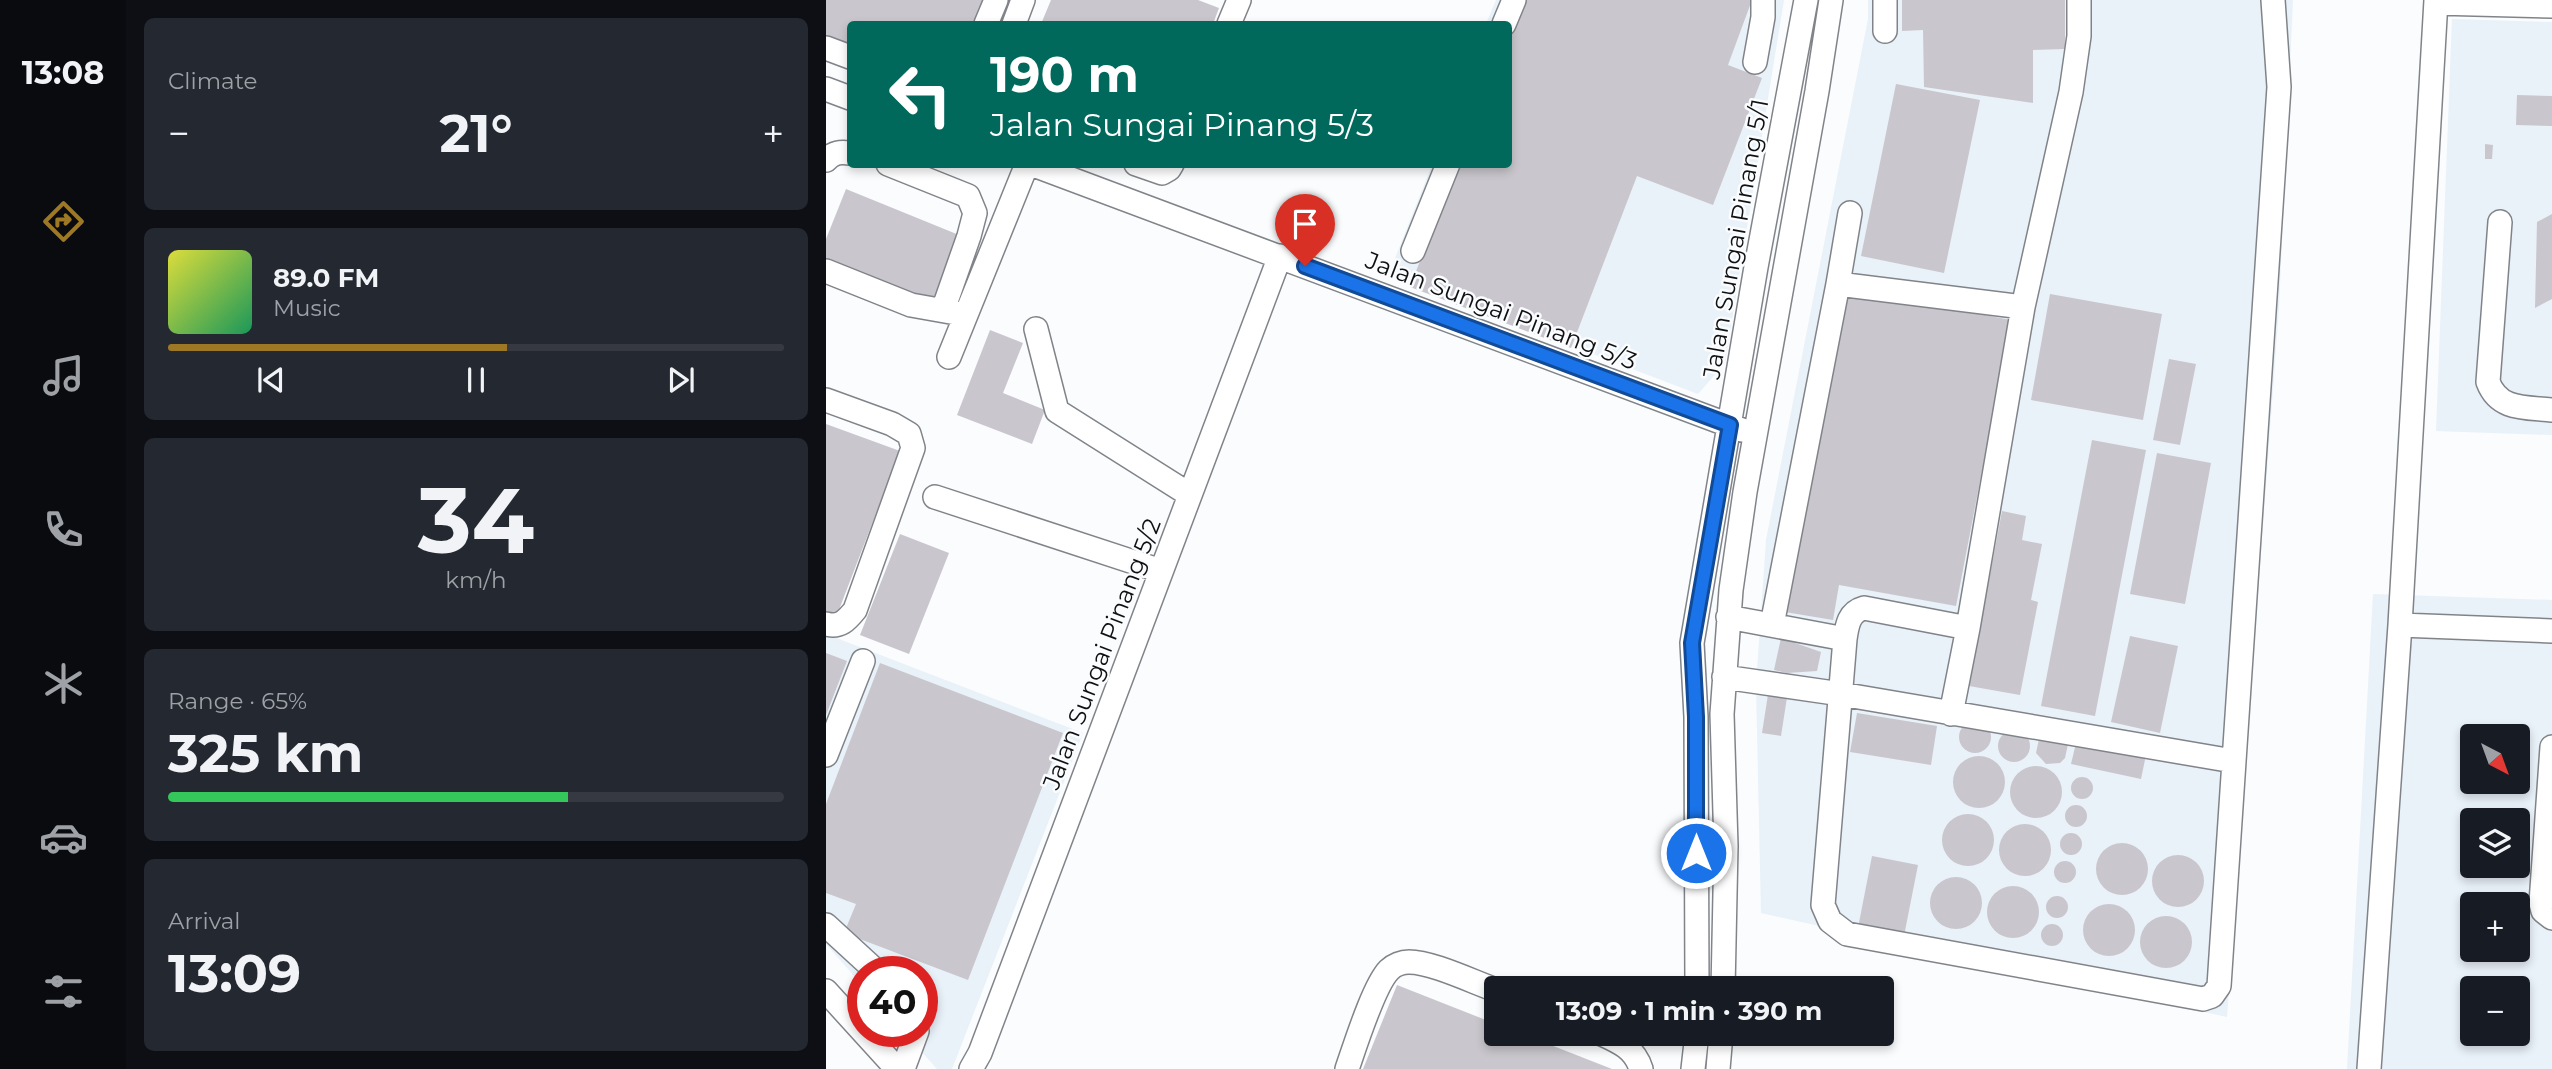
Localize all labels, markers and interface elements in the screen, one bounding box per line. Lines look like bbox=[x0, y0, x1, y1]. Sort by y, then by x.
text: 190 m bbox=[990, 45, 1139, 104]
icon: left bbox=[875, 49, 966, 140]
text: 13:08 bbox=[22, 53, 104, 92]
text: Climate bbox=[168, 67, 257, 95]
street label: Jalan Sungai Pinang 5/1 bbox=[1696, 97, 1774, 382]
text: 21° bbox=[440, 102, 512, 165]
text: Jalan Sungai Pinang 5/3 bbox=[990, 105, 1374, 144]
text: − bbox=[168, 110, 190, 157]
text: + bbox=[762, 110, 784, 157]
pin bbox=[1275, 194, 1335, 266]
icon: directions bbox=[39, 197, 88, 246]
icon: arrive bbox=[1286, 205, 1324, 243]
street label: Jalan Sungai Pinang 5/3 bbox=[1361, 245, 1641, 376]
text: 89.0 FM bbox=[273, 262, 379, 294]
text: Music bbox=[273, 294, 341, 322]
icon: music bbox=[39, 351, 88, 400]
icon: previous bbox=[252, 361, 290, 399]
icon: pause bbox=[457, 361, 495, 399]
icon: next bbox=[662, 361, 700, 399]
text: 34 bbox=[418, 465, 534, 576]
icon: phone bbox=[39, 505, 88, 554]
street label: Jalan Sungai Pinang 5/2 bbox=[1036, 514, 1167, 794]
text: km/h bbox=[445, 566, 507, 594]
icon: climate bbox=[39, 659, 88, 708]
text: Range · 65% bbox=[168, 687, 307, 715]
text: 325 km bbox=[168, 722, 363, 785]
north arrow bbox=[2460, 724, 2530, 794]
map controls bbox=[2460, 724, 2530, 1046]
button: layers bbox=[2460, 808, 2530, 878]
icon: car bbox=[39, 813, 88, 862]
position arrow bbox=[1659, 816, 1733, 890]
button: + bbox=[2460, 892, 2530, 962]
text: Arrival bbox=[168, 907, 241, 935]
text: 13:09 bbox=[168, 942, 301, 1005]
speed limit sign: 40 bbox=[847, 956, 938, 1047]
icon: filters bbox=[39, 967, 88, 1016]
button: − bbox=[2460, 976, 2530, 1046]
text: 13:09 · 1 min · 390 m bbox=[1556, 995, 1822, 1027]

